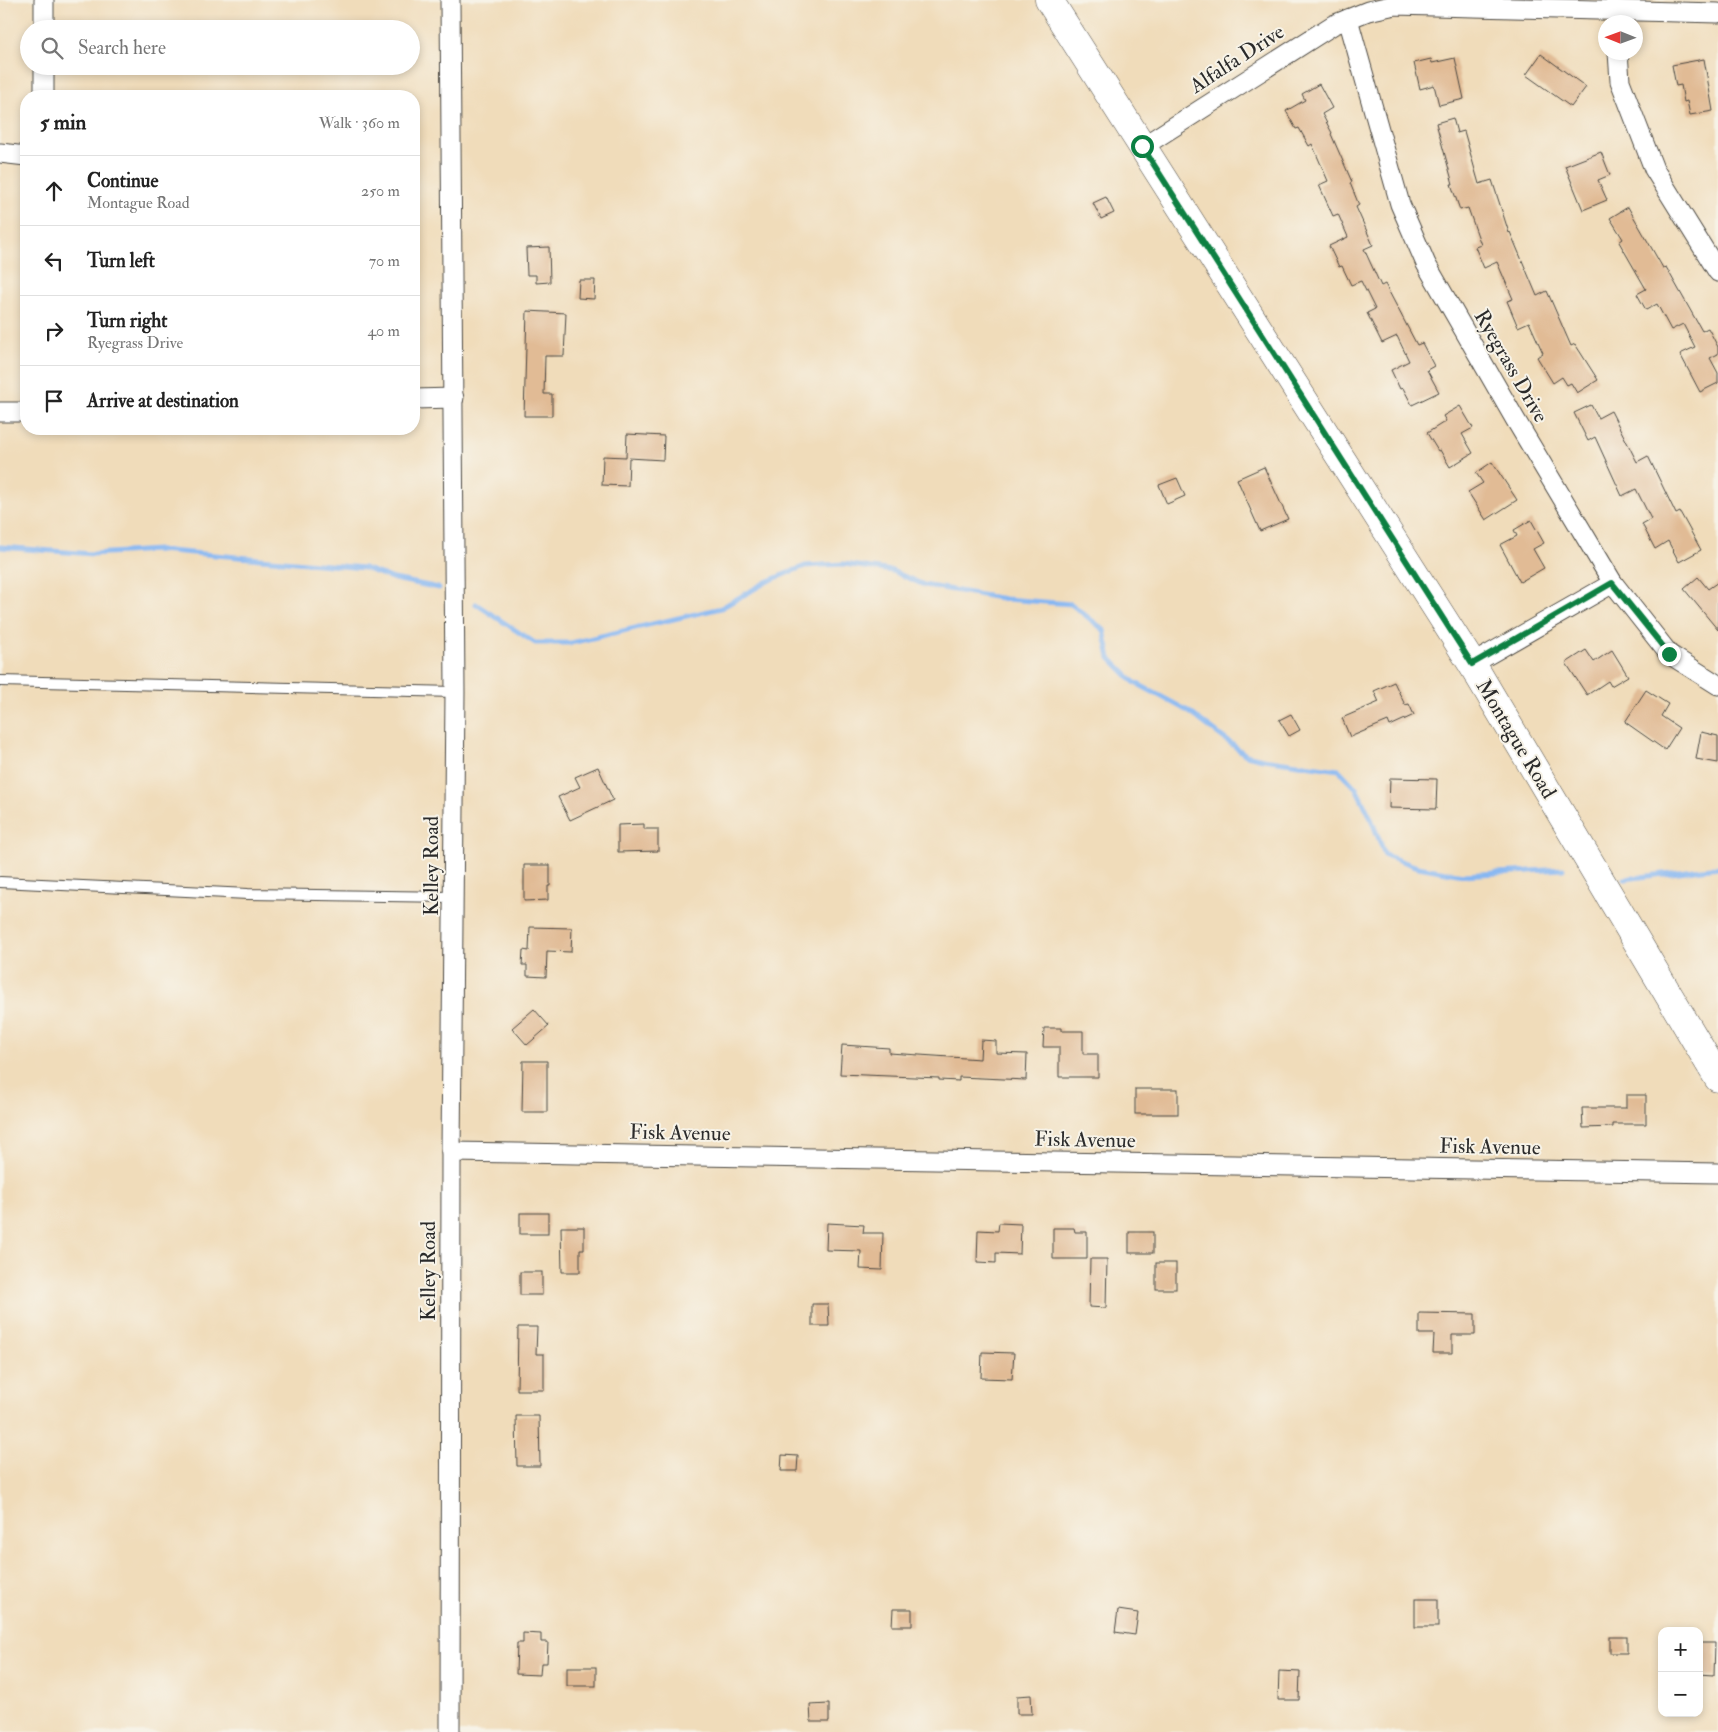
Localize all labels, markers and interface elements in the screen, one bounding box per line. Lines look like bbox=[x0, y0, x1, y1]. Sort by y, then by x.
north arrow bbox=[1598, 15, 1643, 60]
street label: Alfalfa Drive bbox=[1184, 18, 1290, 100]
search box bbox=[20, 20, 420, 75]
icon: search bbox=[38, 34, 66, 62]
text: Search here bbox=[78, 36, 166, 60]
text: 5 min bbox=[40, 109, 86, 136]
text: Walk · 360 m bbox=[319, 113, 400, 133]
route start bbox=[1131, 135, 1154, 158]
text: Continue bbox=[87, 169, 158, 193]
icon: ahead bbox=[40, 177, 68, 205]
text: 250 m bbox=[361, 181, 400, 201]
text: Montague Road bbox=[87, 193, 190, 213]
icon: left bbox=[40, 247, 68, 275]
text: Turn left bbox=[87, 249, 155, 273]
text: 70 m bbox=[369, 251, 400, 271]
street label: Ryegrass Drive bbox=[1468, 305, 1554, 428]
text: Turn right bbox=[87, 309, 167, 333]
icon: right bbox=[40, 317, 68, 345]
text: 40 m bbox=[367, 321, 400, 341]
text: Ryegrass Drive bbox=[87, 333, 183, 353]
icon: arrive bbox=[40, 387, 68, 415]
text: Arrive at destination bbox=[87, 389, 239, 413]
route end bbox=[1658, 643, 1681, 666]
street label: Montague Road bbox=[1470, 674, 1563, 804]
street label: Kelley Road bbox=[418, 815, 445, 916]
street label: Fisk Avenue bbox=[629, 1119, 731, 1147]
street label: Fisk Avenue bbox=[1034, 1126, 1136, 1154]
street label: Fisk Avenue bbox=[1439, 1133, 1541, 1161]
street label: Kelley Road bbox=[415, 1220, 442, 1321]
map controls bbox=[1658, 1627, 1703, 1717]
button: + bbox=[1658, 1627, 1703, 1672]
button: − bbox=[1658, 1672, 1703, 1717]

